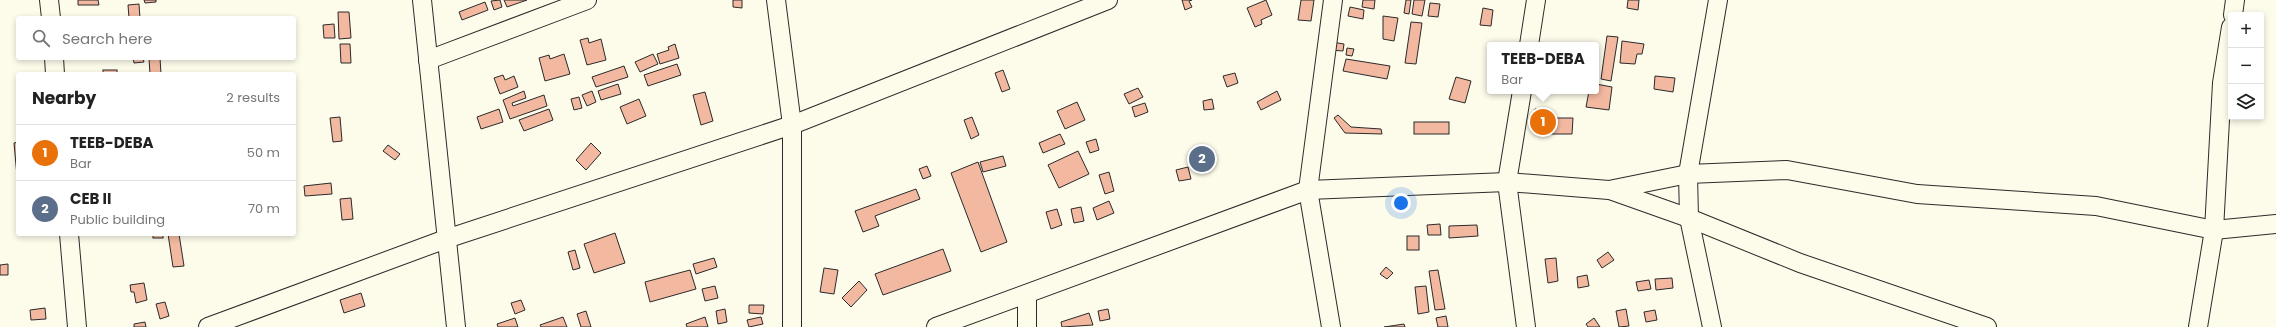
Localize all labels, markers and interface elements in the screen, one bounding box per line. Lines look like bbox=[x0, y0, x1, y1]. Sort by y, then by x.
map controls bbox=[2228, 12, 2264, 120]
button: + bbox=[2228, 12, 2264, 48]
search box bbox=[16, 16, 296, 60]
icon: search bbox=[30, 27, 52, 49]
text: Search here bbox=[62, 28, 152, 49]
popup bbox=[1487, 42, 1599, 94]
text: TEEB-DEBA bbox=[1501, 48, 1585, 69]
button: − bbox=[2228, 48, 2264, 84]
text: Bar bbox=[1501, 70, 1523, 89]
button: layers bbox=[2228, 84, 2264, 120]
text: Nearby bbox=[32, 86, 96, 110]
text: 2 results bbox=[226, 88, 280, 107]
pin: 1 bbox=[1530, 107, 1556, 137]
text: TEEB-DEBA bbox=[70, 132, 154, 153]
text: 1 bbox=[43, 143, 47, 162]
text: 50 m bbox=[247, 143, 280, 162]
pin: 2 bbox=[1189, 144, 1215, 174]
text: Bar bbox=[70, 154, 92, 173]
text: CEB II bbox=[70, 188, 111, 209]
your location bbox=[1391, 193, 1411, 213]
text: 2 bbox=[41, 199, 49, 218]
text: 70 m bbox=[248, 199, 280, 218]
text: Public building bbox=[70, 210, 165, 229]

